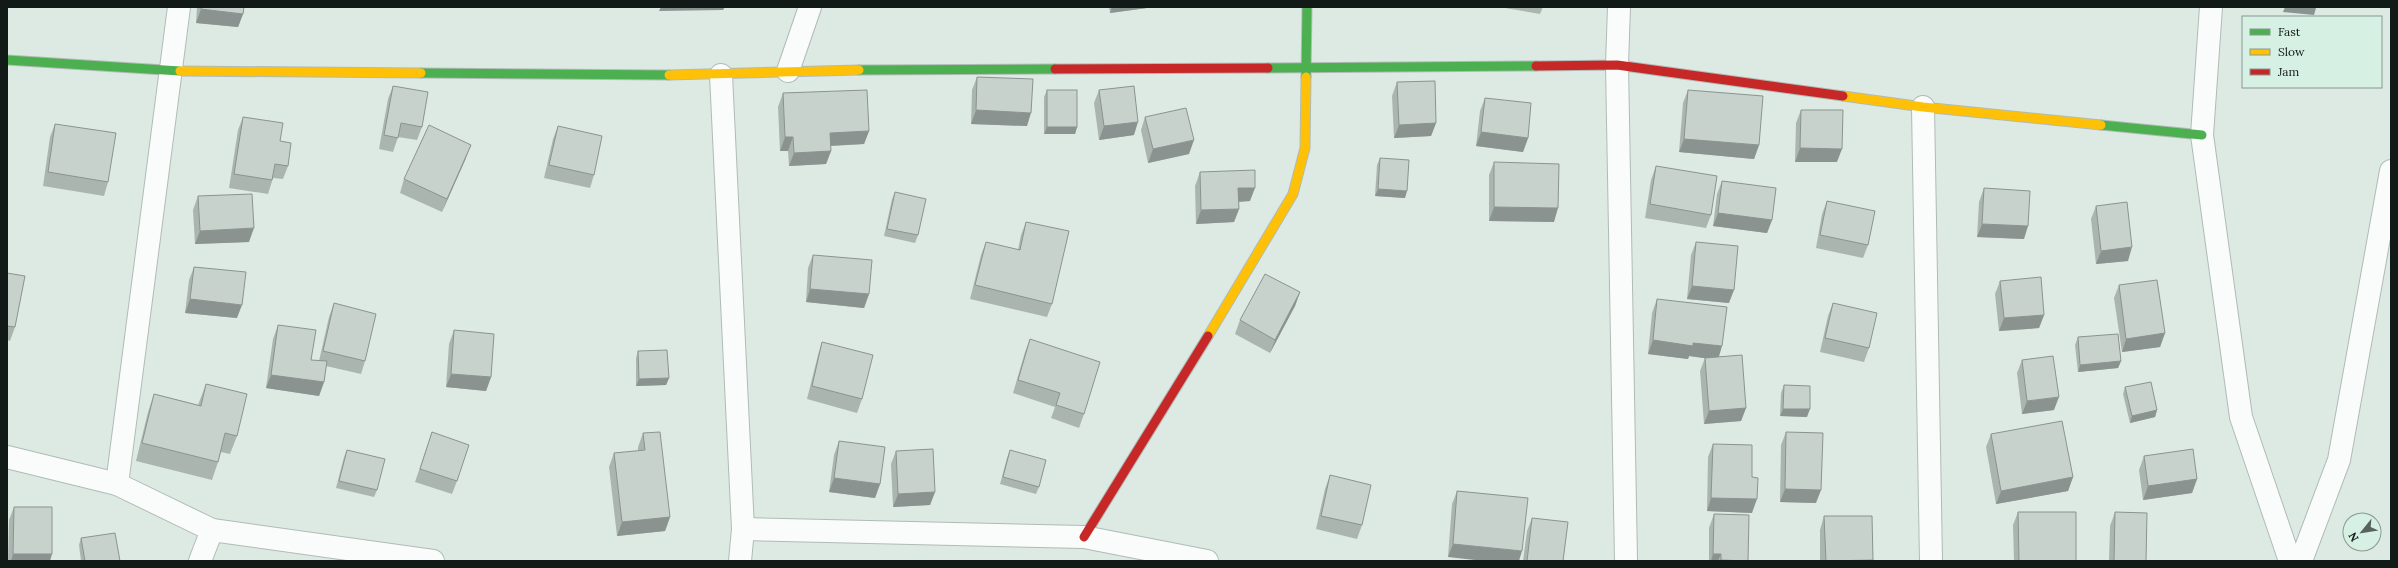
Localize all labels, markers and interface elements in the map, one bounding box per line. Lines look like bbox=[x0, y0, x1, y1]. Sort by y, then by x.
legend bbox=[2242, 16, 2382, 88]
text: Fast bbox=[2278, 24, 2301, 39]
text: Slow bbox=[2278, 44, 2305, 59]
text: Jam bbox=[2277, 64, 2299, 79]
north arrow bbox=[2342, 512, 2382, 552]
text: N bbox=[2345, 529, 2362, 544]

